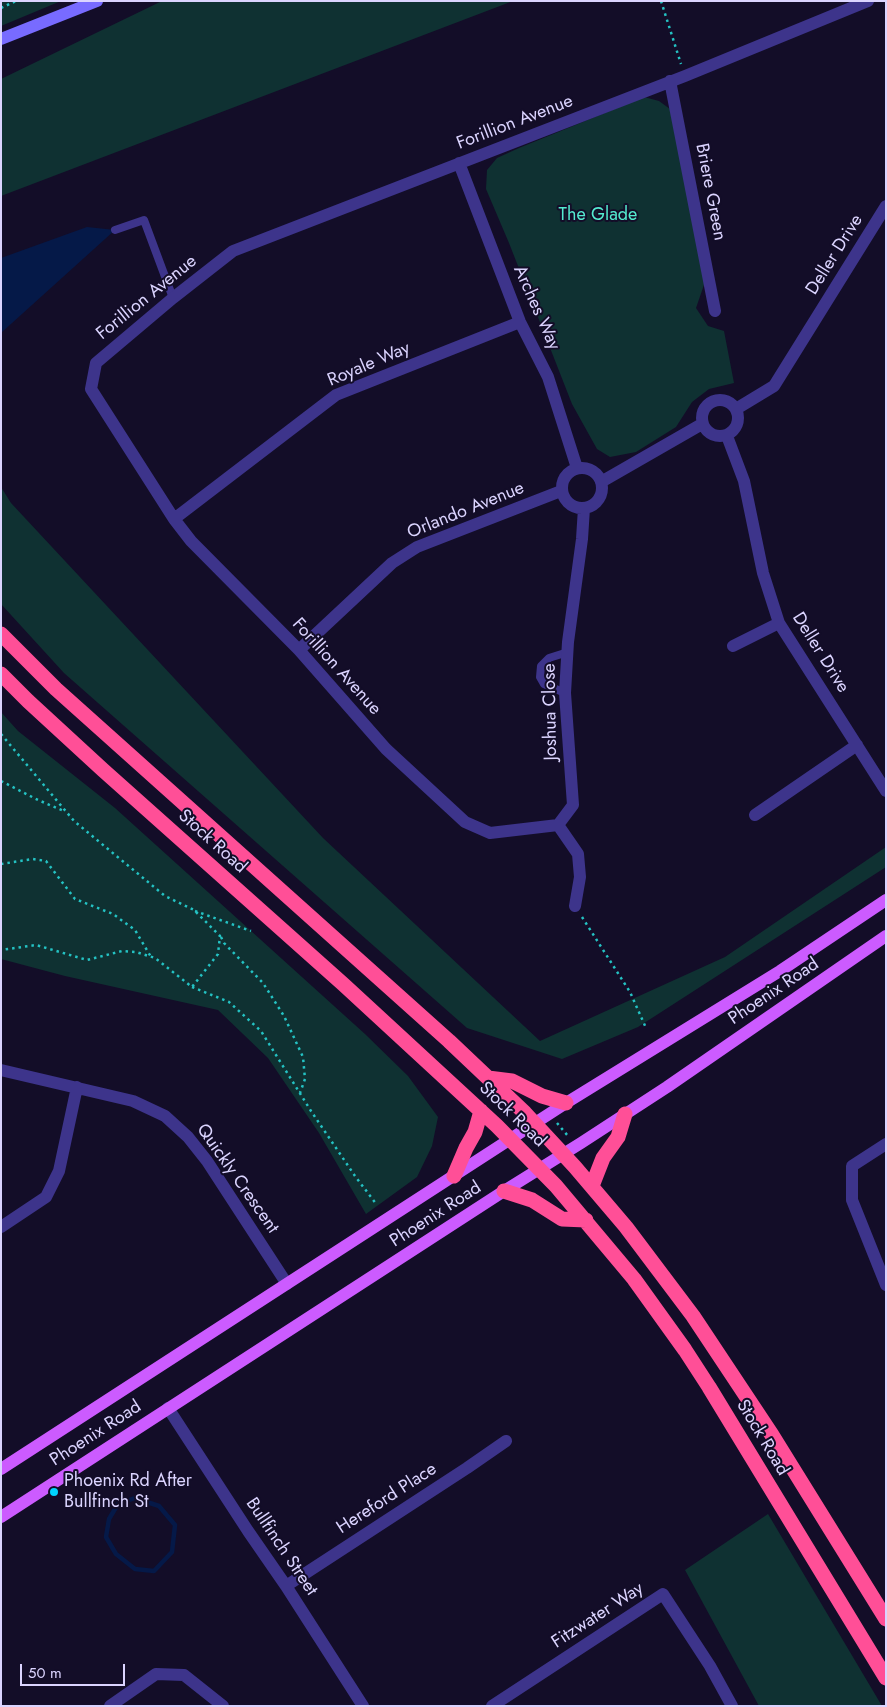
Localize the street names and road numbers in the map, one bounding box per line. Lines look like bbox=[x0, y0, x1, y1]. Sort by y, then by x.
street label: Forillion Avenue bbox=[454, 91, 576, 155]
street label: Briere Green bbox=[690, 142, 730, 242]
street label: Deller Drive bbox=[802, 211, 868, 299]
street label: Forillion Avenue bbox=[92, 251, 202, 345]
street label: Arches Way bbox=[508, 262, 564, 354]
street label: Royale Way bbox=[324, 338, 414, 392]
street label: Orlando Avenue bbox=[404, 478, 528, 544]
street label: Deller Drive bbox=[787, 609, 853, 697]
street label: Forillion Avenue bbox=[287, 614, 385, 720]
street label: Joshua Close bbox=[539, 663, 563, 761]
street label: Stock Road bbox=[173, 806, 251, 878]
street label: Phoenix Road bbox=[725, 954, 823, 1030]
street label: Stock Road bbox=[474, 1078, 550, 1152]
street label: Quickly Crescent bbox=[191, 1120, 283, 1238]
street label: Phoenix Road bbox=[386, 1178, 486, 1252]
street label: Stock Road bbox=[731, 1396, 793, 1480]
street label: Phoenix Road bbox=[46, 1397, 146, 1471]
street label: Hereford Place bbox=[333, 1459, 441, 1539]
street label: Bullfinch Street bbox=[240, 1494, 322, 1600]
street label: Fitzwater Way bbox=[548, 1578, 648, 1654]

